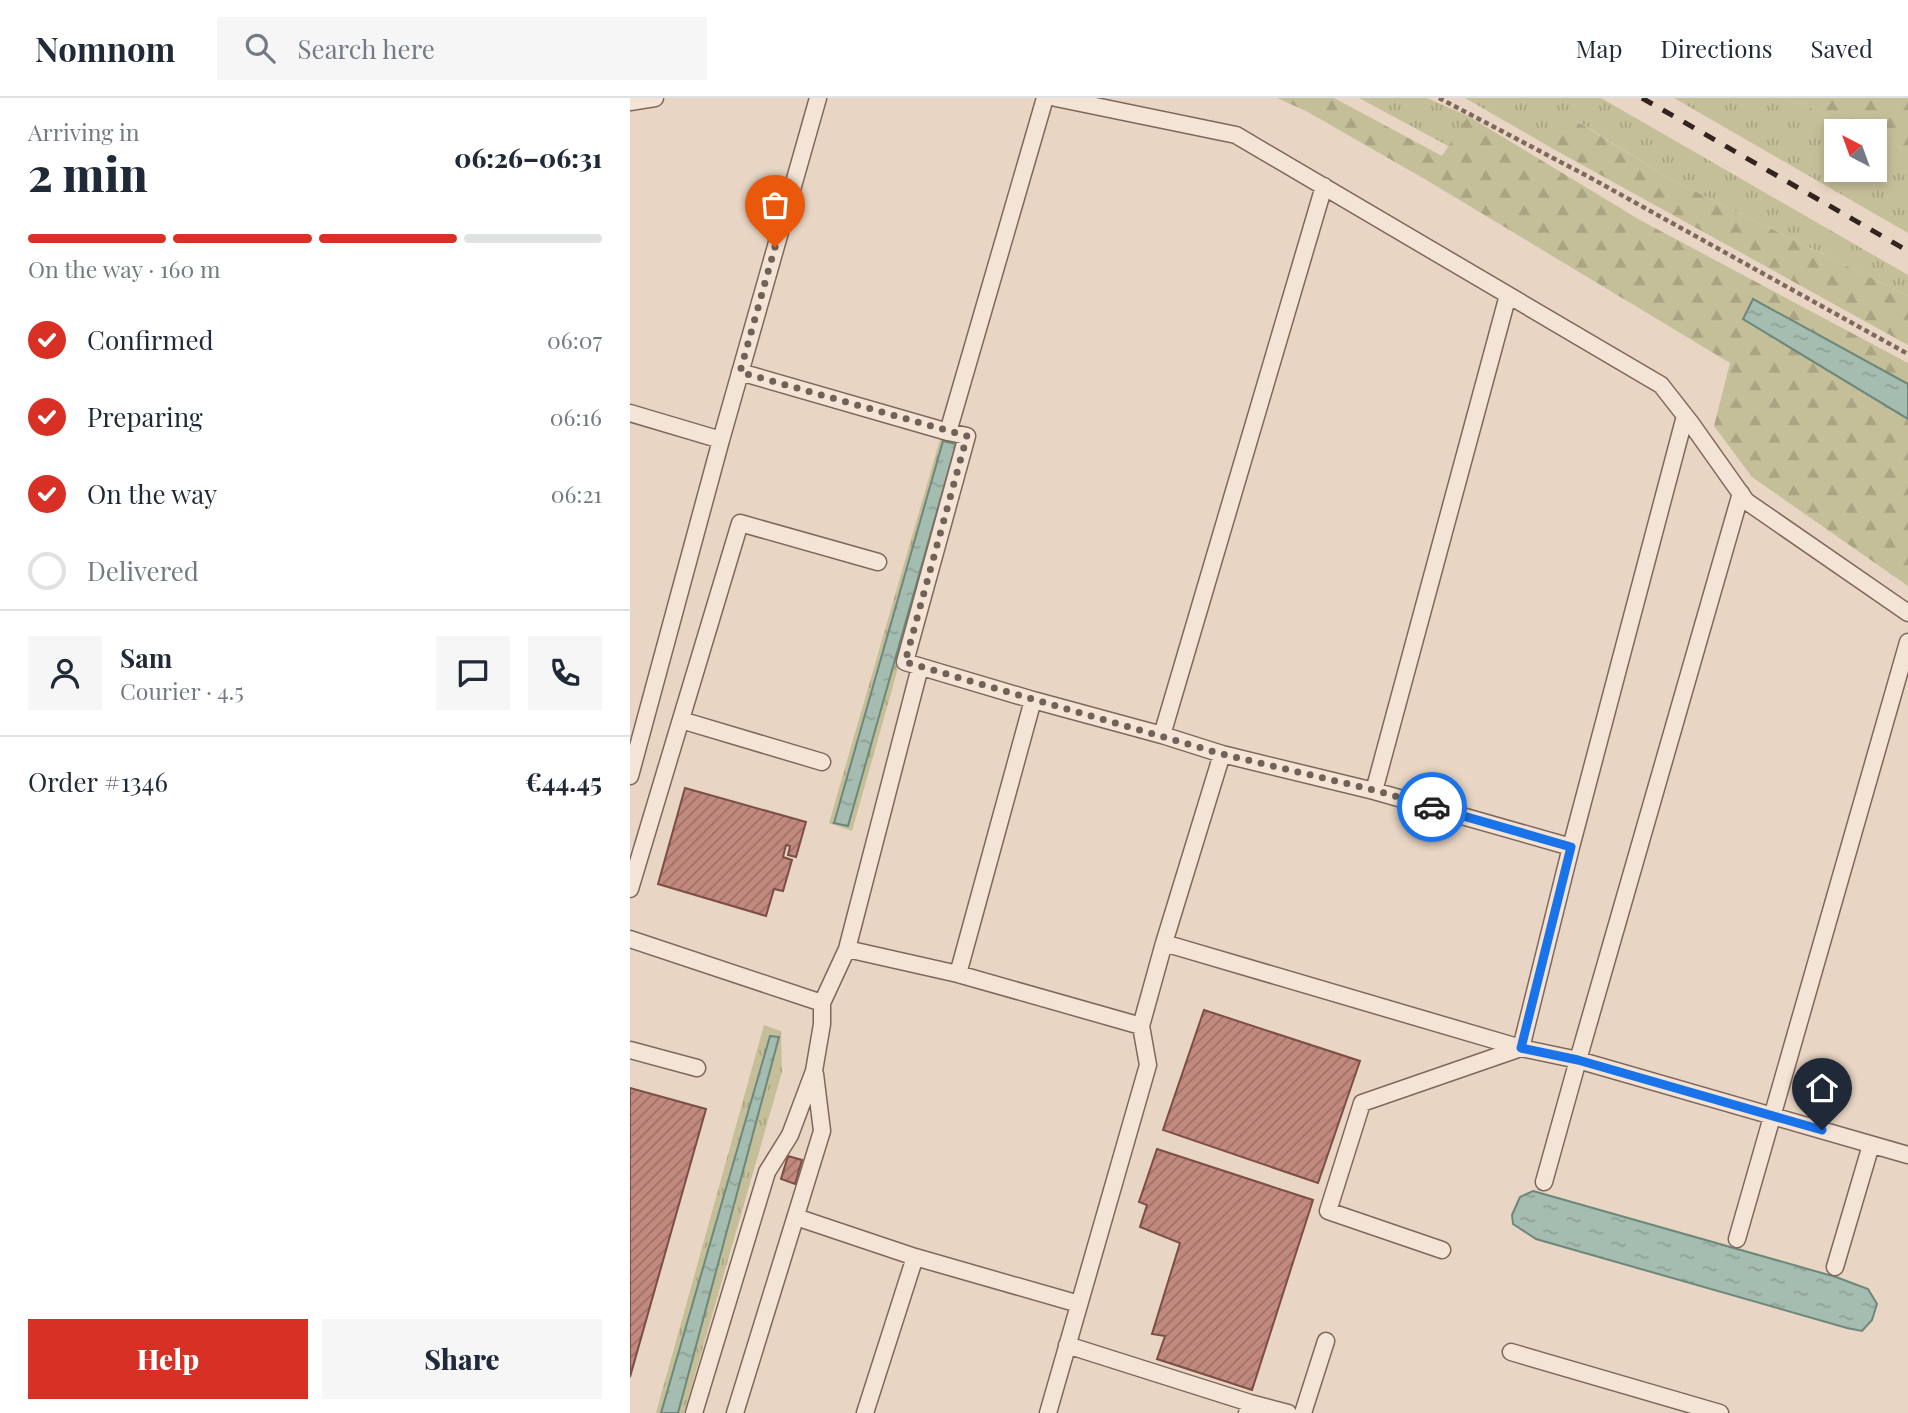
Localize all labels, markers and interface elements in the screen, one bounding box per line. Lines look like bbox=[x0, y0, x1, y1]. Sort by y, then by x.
search box bbox=[217, 17, 707, 80]
text: Nomnom bbox=[35, 26, 175, 70]
icon: search bbox=[241, 29, 279, 67]
text: Search here bbox=[297, 31, 435, 66]
text: Map bbox=[1576, 32, 1622, 64]
text: Directions bbox=[1660, 32, 1773, 64]
text: Saved bbox=[1811, 32, 1873, 64]
text: Arriving in bbox=[28, 116, 140, 147]
north arrow bbox=[1824, 119, 1886, 182]
map controls bbox=[1824, 119, 1887, 182]
text: 06:26–06:31 bbox=[454, 140, 602, 175]
text: 2 min bbox=[28, 142, 148, 204]
pin bbox=[745, 175, 805, 247]
icon: bag bbox=[756, 186, 794, 224]
text: On the way · 160 m bbox=[28, 253, 220, 284]
icon: check bbox=[28, 321, 66, 359]
text: Confirmed bbox=[87, 322, 214, 357]
text: 06:07 bbox=[547, 324, 602, 355]
icon: check bbox=[28, 398, 66, 436]
text: Preparing bbox=[87, 399, 203, 434]
text: 06:16 bbox=[550, 401, 602, 432]
icon: check bbox=[28, 475, 66, 513]
text: On the way bbox=[87, 476, 217, 511]
text: 06:21 bbox=[551, 478, 602, 509]
text: Delivered bbox=[87, 553, 199, 588]
button: person bbox=[28, 636, 102, 710]
button: chat bbox=[436, 636, 510, 710]
button: phone bbox=[528, 636, 602, 710]
text: Sam bbox=[120, 640, 172, 675]
text: Courier · 4.5 bbox=[120, 675, 244, 706]
text: Order #1346 bbox=[28, 764, 168, 799]
text: €44.45 bbox=[525, 764, 602, 799]
courier bbox=[1397, 772, 1467, 842]
icon: car bbox=[1413, 788, 1451, 826]
pin bbox=[1792, 1058, 1852, 1130]
icon: home bbox=[1803, 1069, 1841, 1107]
button: Help bbox=[28, 1319, 308, 1399]
button: Share bbox=[322, 1319, 602, 1399]

